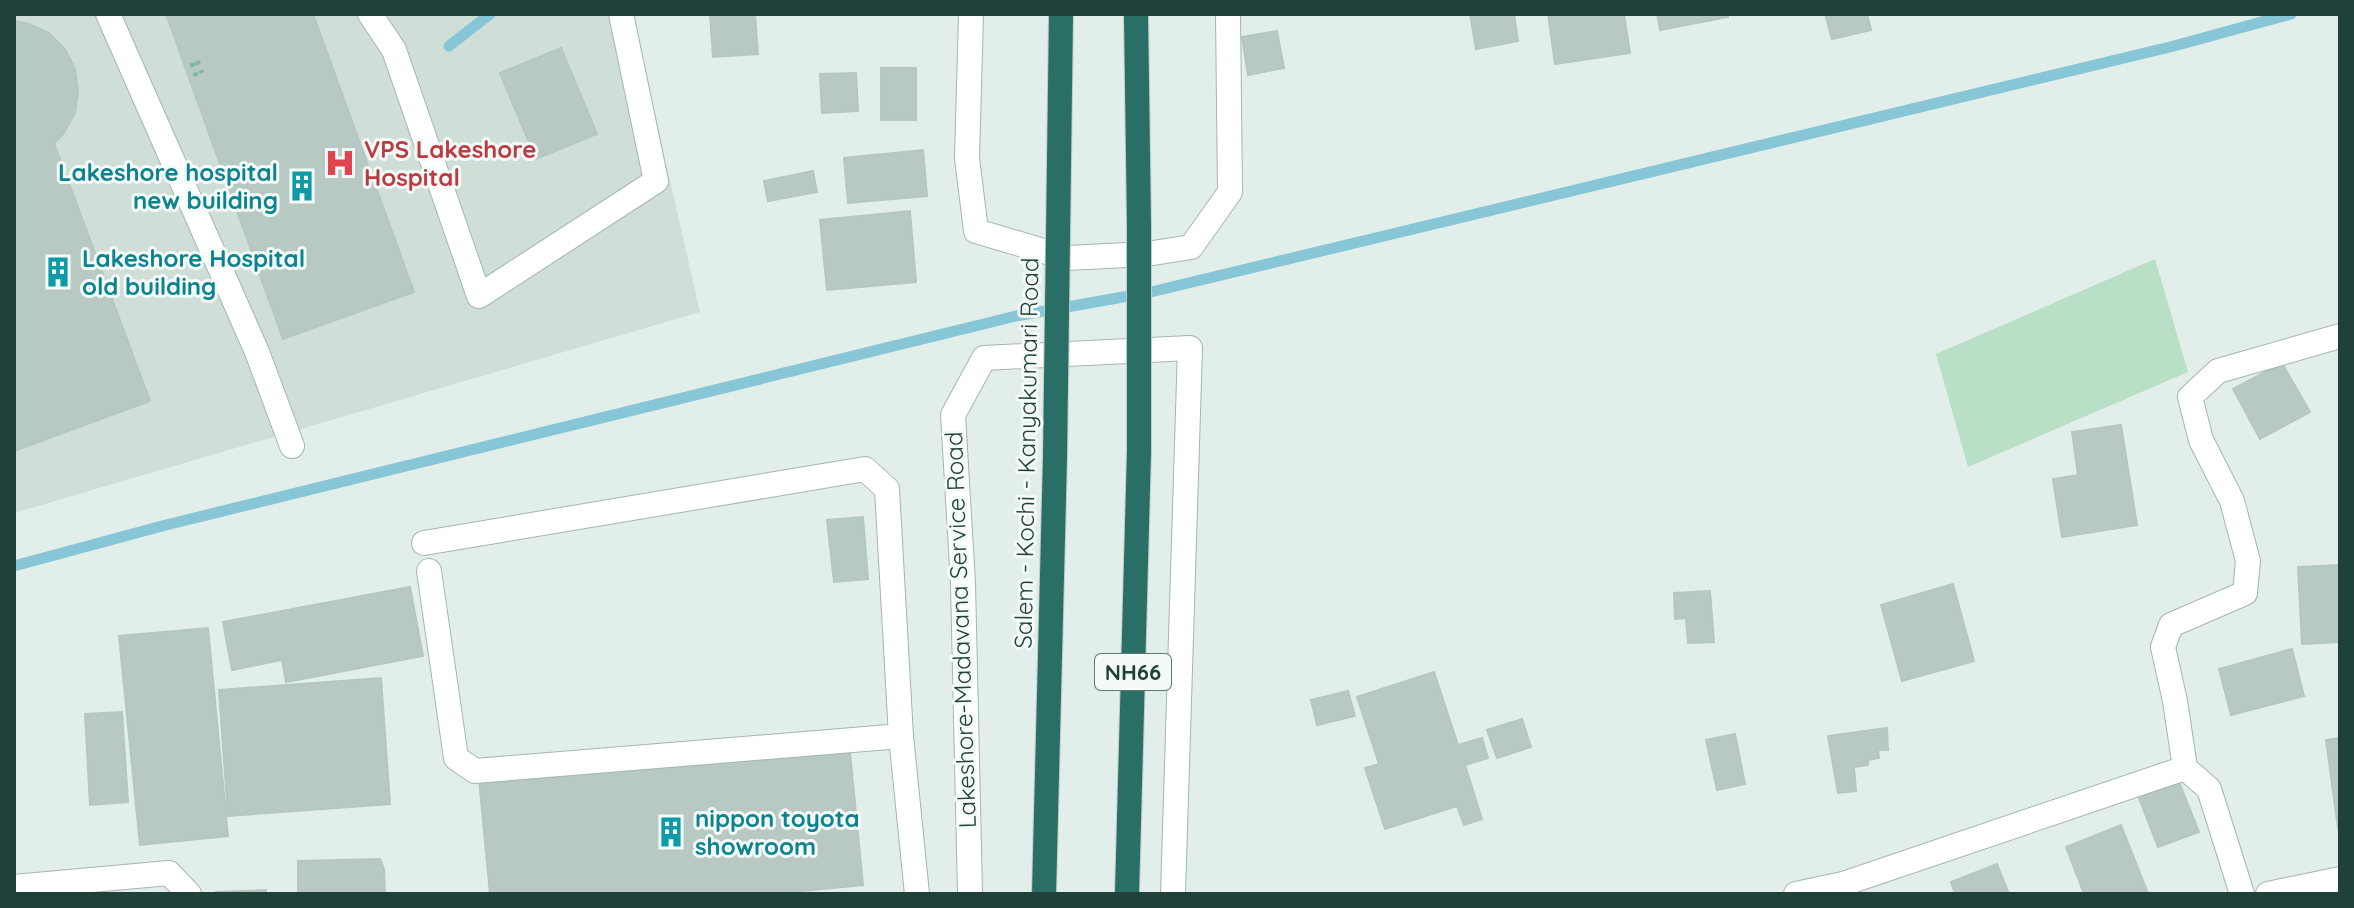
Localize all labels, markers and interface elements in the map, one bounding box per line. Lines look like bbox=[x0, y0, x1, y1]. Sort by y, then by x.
place label: VPS Lakeshore Hospital bbox=[364, 134, 536, 192]
hospital icon: VPS Lakeshore Hospital bbox=[323, 146, 357, 180]
place label: Lakeshore hospital new building bbox=[58, 157, 278, 215]
building icon: Lakeshore hospital new building bbox=[285, 169, 319, 203]
place label: Lakeshore Hospital old building bbox=[82, 243, 305, 301]
building icon: Lakeshore Hospital old building bbox=[41, 255, 75, 289]
street label: Salem - Kochi - Kanyakumari Road bbox=[1008, 257, 1044, 649]
street label: Lakeshore-Madavana Service Road bbox=[938, 431, 982, 829]
road number: NH66 bbox=[1095, 654, 1171, 690]
place label: nippon toyota showroom bbox=[695, 803, 860, 861]
building icon: nippon toyota showroom bbox=[654, 815, 688, 849]

